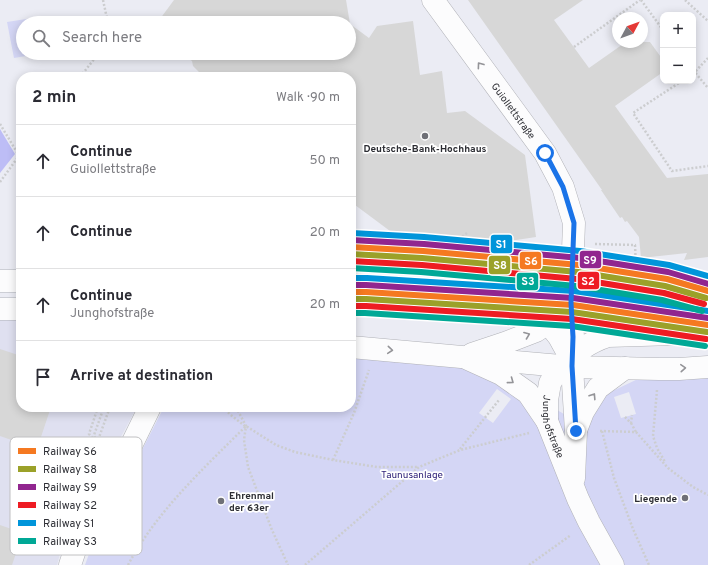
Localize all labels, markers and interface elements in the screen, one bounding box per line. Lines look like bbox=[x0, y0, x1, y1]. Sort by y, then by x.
north arrow bbox=[612, 12, 648, 48]
map controls bbox=[660, 12, 696, 84]
button: + bbox=[660, 12, 696, 48]
search box bbox=[16, 16, 356, 60]
icon: search bbox=[30, 27, 52, 49]
text: Search here bbox=[62, 29, 142, 48]
button: − bbox=[660, 48, 696, 84]
one-way arrow bbox=[478, 62, 485, 69]
street label: Guiollettstraße bbox=[488, 81, 538, 142]
text: 2 min bbox=[32, 87, 76, 109]
text: Walk · 90 m bbox=[276, 90, 340, 106]
marker: Deutsche-Bank-Hochhaus bbox=[420, 131, 430, 141]
text: Continue bbox=[70, 143, 132, 162]
place label: Deutsche-Bank-Hochhaus bbox=[363, 143, 487, 156]
route start bbox=[536, 144, 554, 162]
icon: ahead bbox=[32, 150, 54, 172]
text: 50 m bbox=[310, 153, 340, 169]
text: Guiollettstraße bbox=[70, 162, 156, 178]
icon: ahead bbox=[32, 222, 54, 244]
text: Continue bbox=[70, 223, 132, 242]
text: 20 m bbox=[310, 225, 340, 241]
line badge: S1 bbox=[490, 234, 513, 254]
text: S1 bbox=[495, 238, 507, 252]
line badge: S9 bbox=[579, 250, 602, 269]
line badge: S6 bbox=[519, 251, 542, 270]
text: S9 bbox=[583, 254, 597, 268]
line badge: S8 bbox=[488, 255, 511, 275]
text: S6 bbox=[524, 255, 538, 269]
text: S8 bbox=[493, 259, 507, 273]
line badge: S2 bbox=[577, 271, 600, 290]
line badge: S3 bbox=[516, 272, 539, 291]
text: S3 bbox=[521, 275, 535, 289]
text: S2 bbox=[581, 275, 595, 289]
text: Continue bbox=[70, 287, 132, 306]
icon: ahead bbox=[32, 294, 54, 316]
text: 20 m bbox=[310, 297, 340, 313]
text: Junghofstraße bbox=[70, 306, 154, 322]
one-way arrow bbox=[523, 331, 530, 339]
one-way arrow bbox=[387, 346, 393, 355]
one-way arrow bbox=[680, 364, 687, 373]
icon: arrive bbox=[32, 366, 54, 388]
text: Arrive at destination bbox=[70, 367, 213, 386]
one-way arrow bbox=[506, 376, 513, 383]
one-way arrow bbox=[589, 393, 596, 400]
street label: Junghofstraße bbox=[539, 394, 566, 460]
route end bbox=[567, 422, 585, 440]
legend bbox=[10, 437, 142, 555]
text: Railway S6 bbox=[43, 445, 97, 459]
text: Railway S8 bbox=[43, 463, 97, 477]
park label: Taunusanlage bbox=[381, 469, 443, 482]
text: Railway S9 bbox=[43, 481, 97, 495]
place label: Ehrenmal der 63er bbox=[229, 490, 274, 515]
place label: Liegende bbox=[634, 493, 677, 506]
marker: Liegende bbox=[680, 493, 690, 503]
marker: Ehrenmal der 63er bbox=[216, 496, 226, 506]
text: Railway S2 bbox=[43, 499, 97, 513]
text: Railway S1 bbox=[43, 517, 94, 531]
text: Railway S3 bbox=[43, 535, 97, 549]

